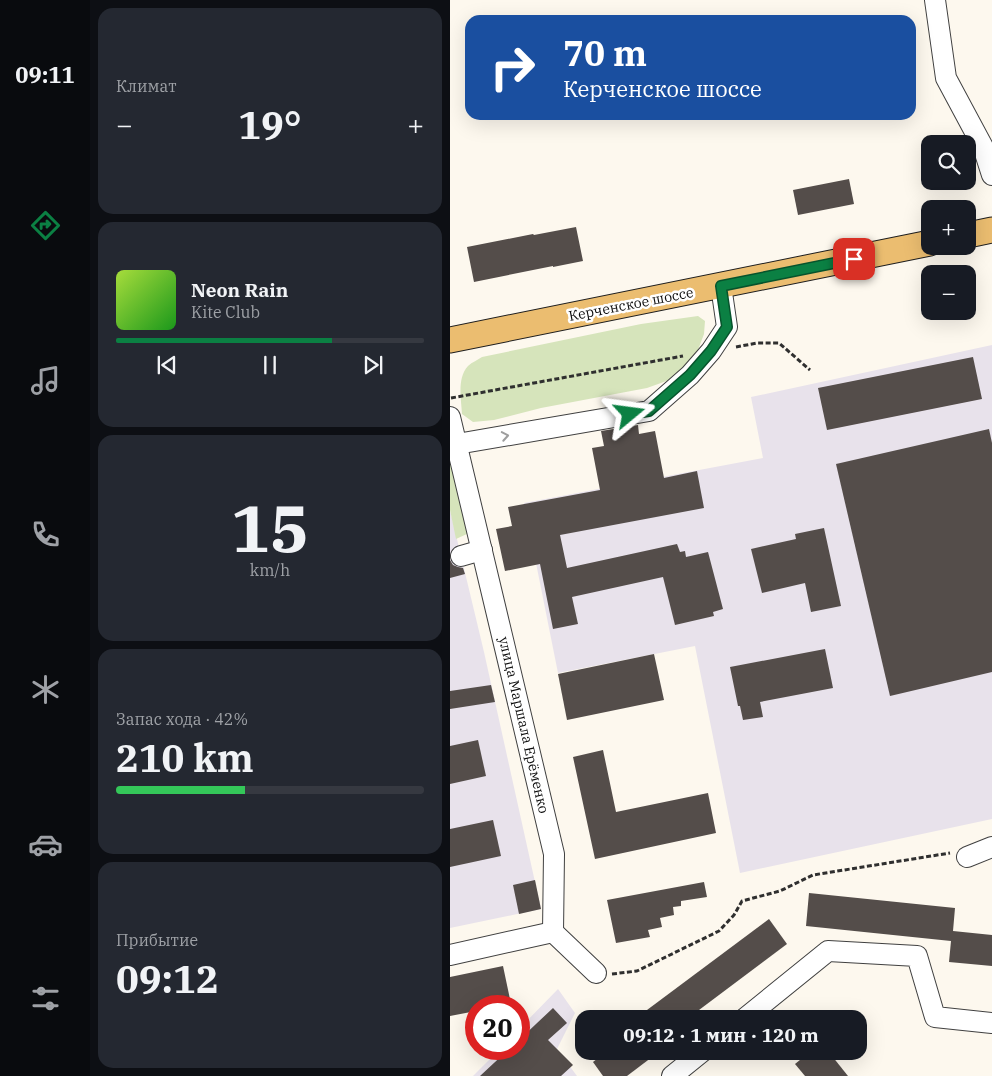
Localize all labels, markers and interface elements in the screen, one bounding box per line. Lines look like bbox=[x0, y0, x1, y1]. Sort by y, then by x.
text: 70 m bbox=[563, 30, 647, 76]
icon: right bbox=[480, 35, 545, 100]
text: 09:11 bbox=[15, 60, 75, 89]
text: Керченское шоссе bbox=[563, 74, 762, 103]
text: Климат bbox=[116, 76, 176, 96]
text: 19° bbox=[238, 100, 302, 149]
text: − bbox=[116, 106, 133, 143]
text: + bbox=[407, 106, 424, 143]
map controls bbox=[921, 135, 976, 320]
button: search bbox=[921, 135, 976, 190]
button: + bbox=[921, 200, 976, 255]
icon: directions bbox=[28, 208, 63, 243]
pin bbox=[833, 238, 875, 280]
icon: arrive bbox=[840, 245, 868, 273]
button: − bbox=[921, 265, 976, 320]
text: Neon Rain bbox=[191, 278, 288, 302]
street label: Керченское шоссе bbox=[567, 283, 695, 325]
text: Kite Club bbox=[191, 302, 260, 322]
icon: previous bbox=[153, 351, 181, 379]
icon: pause bbox=[256, 351, 284, 379]
icon: next bbox=[359, 351, 387, 379]
icon: music bbox=[28, 363, 63, 398]
position arrow bbox=[603, 387, 655, 439]
one-way arrow bbox=[501, 431, 510, 441]
text: 15 bbox=[231, 485, 309, 570]
icon: phone bbox=[28, 517, 63, 552]
text: km/h bbox=[250, 560, 290, 580]
street label: улица Маршала Ерёменко bbox=[495, 635, 553, 815]
icon: climate bbox=[28, 672, 63, 707]
text: Запас хода · 42% bbox=[116, 709, 248, 729]
text: 210 km bbox=[116, 733, 254, 782]
icon: car bbox=[28, 827, 63, 862]
text: Прибытие bbox=[116, 930, 198, 950]
text: 09:12 bbox=[116, 954, 219, 1003]
icon: filters bbox=[28, 981, 63, 1016]
speed limit sign: 20 bbox=[465, 995, 530, 1060]
text: 09:12 · 1 мин · 120 m bbox=[623, 1023, 819, 1047]

